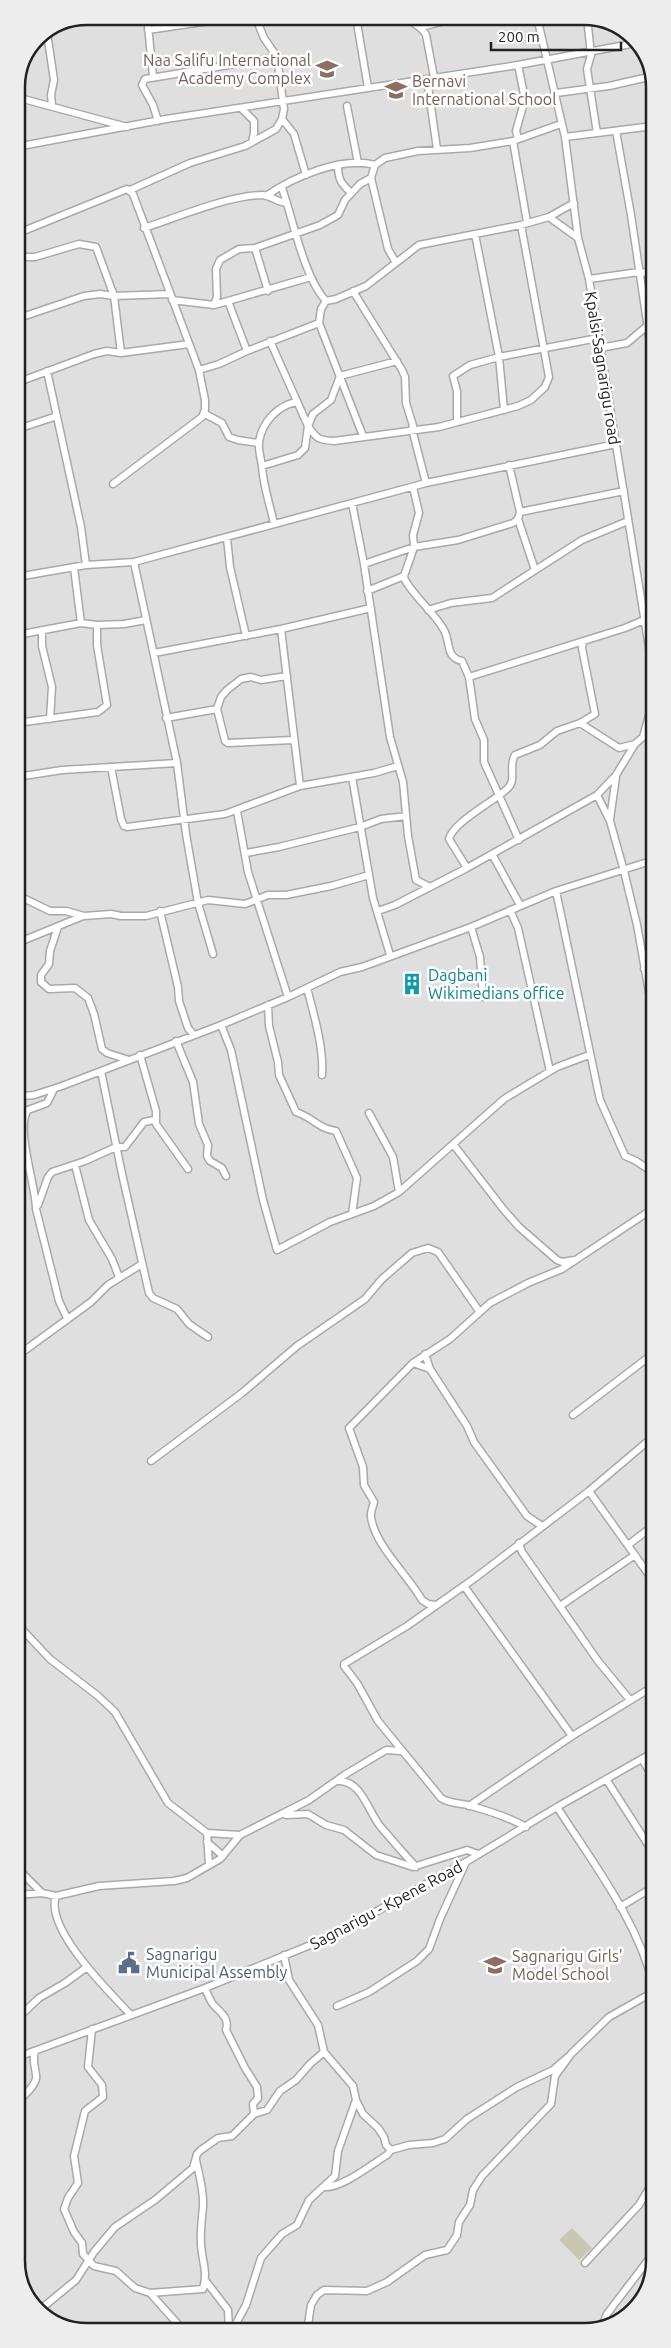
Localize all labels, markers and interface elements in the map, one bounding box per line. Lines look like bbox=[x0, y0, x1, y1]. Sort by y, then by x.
scale bar bbox=[491, 20, 621, 52]
text: 200 m bbox=[498, 28, 540, 45]
place label: Naa Salifu International Academy Complex bbox=[143, 51, 311, 87]
school or university icon: Naa Salifu International Academy Complex bbox=[314, 56, 340, 82]
place label: Bernavi International School bbox=[412, 72, 556, 108]
school or university icon: Bernavi International School bbox=[383, 77, 409, 103]
street label: Kpalsi-Sagnarigu road bbox=[582, 290, 624, 446]
place label: Dagbani Wikimedians office bbox=[428, 966, 565, 1002]
building icon: Dagbani Wikimedians office bbox=[399, 971, 425, 997]
street label: Sagnarigu - Kpene Road bbox=[307, 1857, 465, 1953]
place label: Sagnarigu Municipal Assembly bbox=[146, 1945, 288, 1981]
place label: Sagnarigu Girls' Model School bbox=[512, 1947, 623, 1983]
public building icon: Sagnarigu Municipal Assembly bbox=[116, 1950, 142, 1976]
school or university icon: Sagnarigu Girls' Model School bbox=[482, 1952, 508, 1978]

